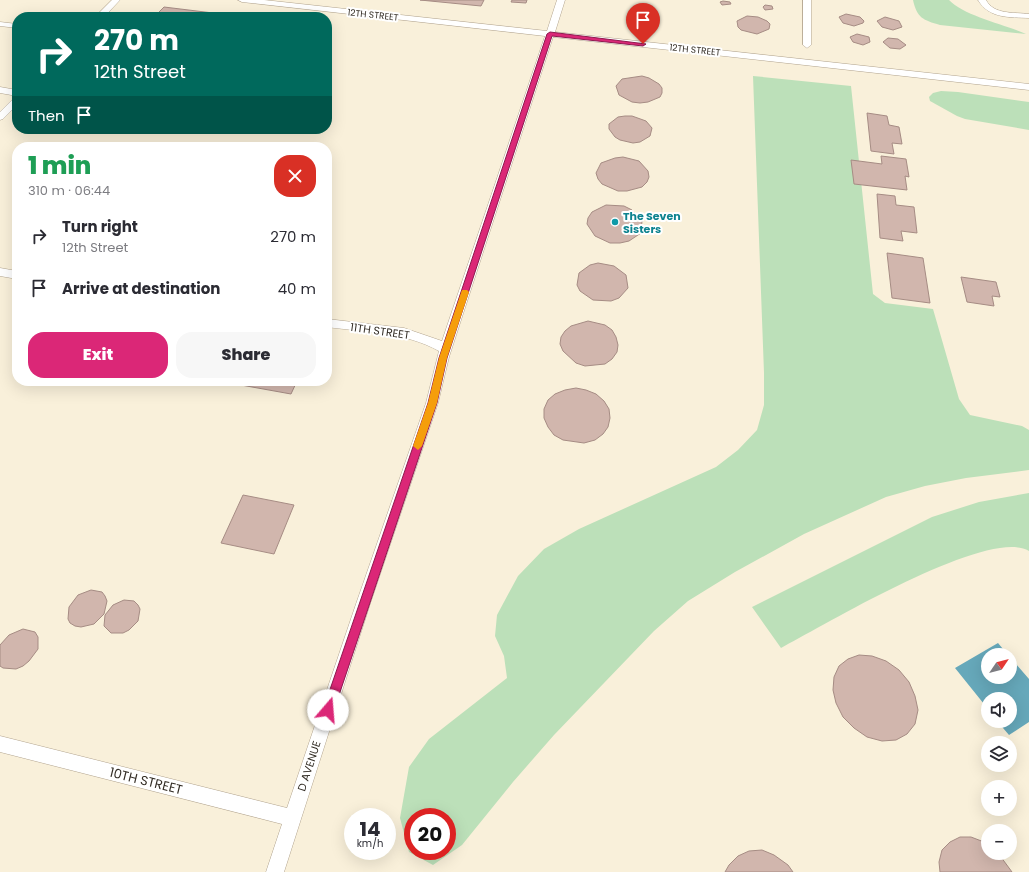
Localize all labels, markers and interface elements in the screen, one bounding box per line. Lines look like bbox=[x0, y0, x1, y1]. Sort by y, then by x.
pin bbox=[626, 3, 660, 44]
street label: 12TH STREET bbox=[347, 6, 399, 24]
icon: arrive bbox=[632, 9, 654, 31]
text: 270 m bbox=[94, 21, 179, 60]
icon: right bbox=[28, 28, 80, 80]
street label: 12TH STREET bbox=[669, 41, 721, 59]
text: 12th Street bbox=[94, 59, 186, 84]
icon: arrive bbox=[73, 104, 95, 126]
text: Then bbox=[28, 105, 65, 126]
text: 1 min bbox=[28, 149, 91, 182]
button: close bbox=[274, 155, 316, 197]
text: 310 m · 06:44 bbox=[28, 181, 110, 200]
place label: The Seven Sisters bbox=[623, 208, 681, 237]
text: Turn right bbox=[62, 216, 138, 237]
marker: The Seven Sisters bbox=[610, 217, 620, 227]
icon: right bbox=[28, 225, 50, 247]
text: 270 m bbox=[270, 226, 316, 247]
text: 12th Street bbox=[62, 238, 128, 257]
icon: arrive bbox=[28, 277, 50, 299]
text: Arrive at destination bbox=[62, 278, 220, 299]
text: 40 m bbox=[278, 278, 316, 299]
street label: 11TH STREET bbox=[349, 319, 411, 343]
button: Exit bbox=[28, 332, 168, 378]
button: Share bbox=[176, 332, 316, 378]
north arrow bbox=[981, 648, 1017, 684]
map controls bbox=[981, 648, 1017, 860]
position arrow bbox=[307, 689, 349, 731]
button: sound bbox=[981, 692, 1017, 728]
button: layers bbox=[981, 736, 1017, 772]
street label: D AVENUE bbox=[293, 739, 325, 793]
street label: 10TH STREET bbox=[107, 763, 185, 799]
button: + bbox=[981, 780, 1017, 816]
speed limit sign: 20 bbox=[404, 808, 456, 860]
text: 14 bbox=[359, 815, 381, 843]
button: − bbox=[981, 824, 1017, 860]
text: km/h bbox=[357, 836, 383, 851]

